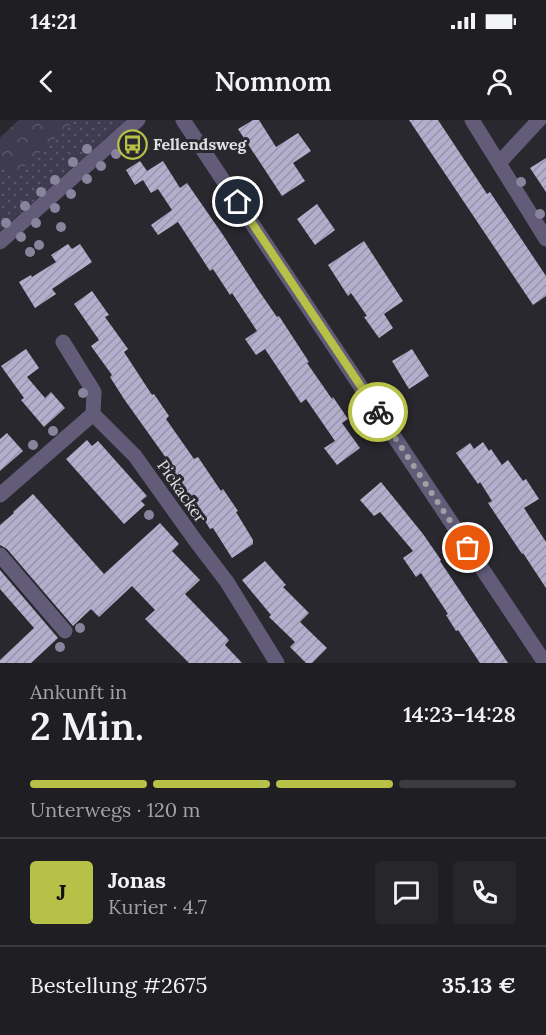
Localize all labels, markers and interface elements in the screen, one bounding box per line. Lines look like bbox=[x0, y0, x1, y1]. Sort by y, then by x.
text: 14:21 bbox=[30, 7, 77, 35]
text: Nomnom bbox=[214, 64, 332, 98]
icon: back bbox=[30, 65, 63, 98]
icon: person bbox=[483, 65, 516, 98]
bus stop icon: Fellendsweg bbox=[116, 128, 148, 160]
place label: Fellendsweg bbox=[153, 134, 248, 154]
pin bbox=[212, 176, 263, 227]
icon: home bbox=[221, 185, 254, 218]
courier bbox=[348, 382, 408, 442]
icon: bike bbox=[362, 396, 395, 429]
street label: Pickacker bbox=[153, 456, 211, 526]
pin bbox=[442, 522, 493, 573]
icon: bag bbox=[451, 531, 484, 564]
text: Ankunft in bbox=[30, 679, 127, 704]
text: 14:23–14:28 bbox=[403, 700, 516, 728]
text: 2 Min. bbox=[30, 701, 144, 751]
text: Unterwegs · 120 m bbox=[30, 797, 200, 822]
button: chat bbox=[375, 861, 438, 924]
button: phone bbox=[453, 861, 516, 924]
text: Jonas bbox=[108, 866, 166, 894]
text: J bbox=[57, 878, 66, 906]
text: Kurier · 4.7 bbox=[108, 894, 207, 919]
text: Bestellung #2675 bbox=[30, 971, 207, 999]
text: 35.13 € bbox=[442, 971, 516, 999]

